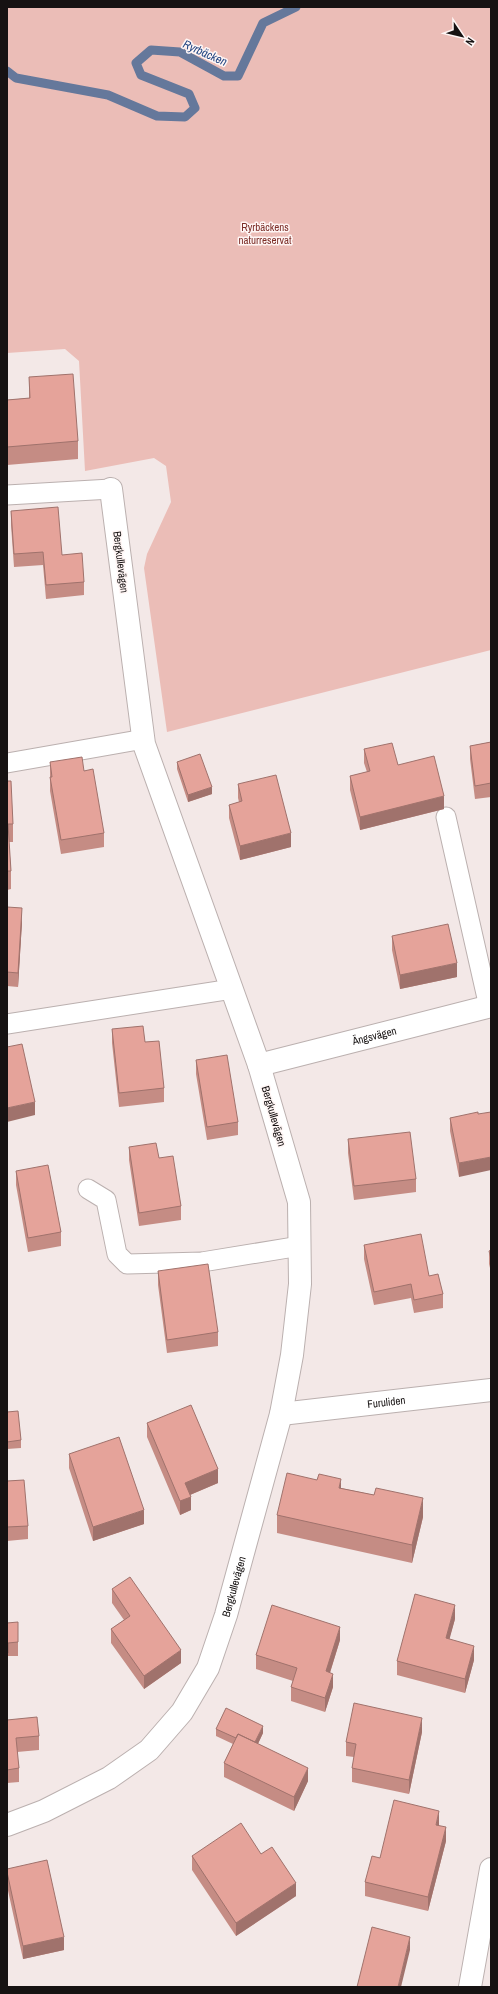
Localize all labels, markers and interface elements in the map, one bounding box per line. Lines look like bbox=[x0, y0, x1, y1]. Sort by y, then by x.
north arrow bbox=[442, 16, 482, 56]
text: N bbox=[463, 35, 478, 48]
water label: Ryrbäcken bbox=[180, 36, 230, 70]
park label: Ryrbäckens naturreservat bbox=[238, 220, 292, 247]
street label: Bergkullevägen bbox=[110, 530, 132, 594]
street label: Ängsvägen bbox=[350, 1023, 398, 1048]
street label: Bergkullevägen bbox=[259, 1084, 289, 1148]
street label: Furuliden bbox=[367, 1393, 406, 1411]
street label: Bergkullevägen bbox=[219, 1555, 249, 1619]

